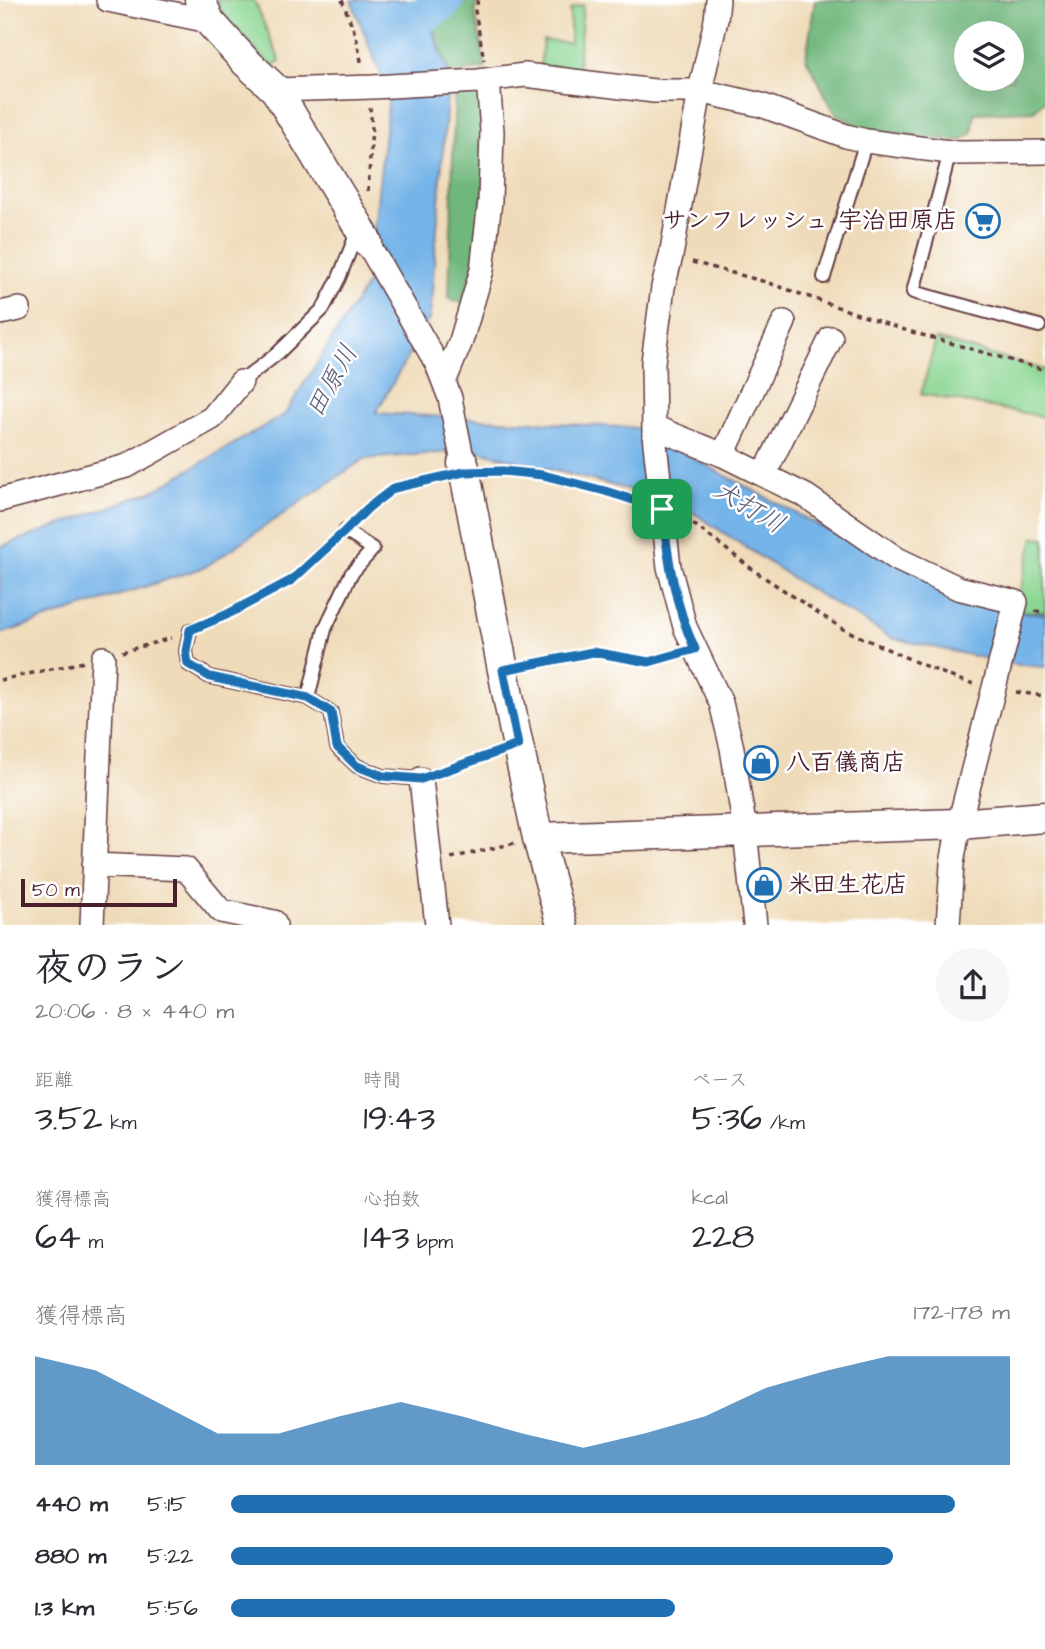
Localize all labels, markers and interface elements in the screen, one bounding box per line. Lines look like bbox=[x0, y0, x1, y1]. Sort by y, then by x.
map controls bbox=[954, 21, 1024, 91]
button: layers bbox=[954, 21, 1024, 91]
supermarket icon: サンフレッシュ 宇治田原店 bbox=[964, 202, 1002, 240]
place label: サンフレッシュ 宇治田原店 bbox=[662, 204, 958, 238]
water label: 田原川 bbox=[297, 338, 367, 424]
water label: 犬打川 bbox=[706, 471, 792, 543]
pin bbox=[632, 479, 692, 539]
icon: arrive bbox=[643, 490, 681, 528]
shop icon: 八百儀商店 bbox=[742, 744, 780, 782]
place label: 八百儀商店 bbox=[786, 746, 906, 780]
shop icon: 米田生花店 bbox=[745, 866, 783, 904]
place label: 米田生花店 bbox=[788, 868, 908, 902]
scale bar bbox=[21, 876, 177, 907]
text: 50 m bbox=[32, 877, 80, 904]
text: 夜のラン bbox=[35, 943, 187, 995]
button: share bbox=[936, 948, 1010, 1022]
text: 20:06 · 8 × 440 m bbox=[35, 995, 234, 1027]
text: 距離 bbox=[35, 1067, 73, 1094]
text: 時間 bbox=[363, 1067, 401, 1094]
text: ペース bbox=[692, 1067, 748, 1094]
text: 3.52 bbox=[35, 1094, 103, 1143]
text: 19:43 bbox=[363, 1094, 435, 1143]
text: 5:36 bbox=[692, 1094, 762, 1143]
text: km bbox=[103, 1110, 137, 1137]
text: /km bbox=[762, 1110, 805, 1137]
text: kcal bbox=[692, 1185, 728, 1212]
text: 獲得標高 bbox=[35, 1186, 111, 1213]
text: 心拍数 bbox=[363, 1186, 420, 1213]
text: 228 bbox=[692, 1212, 754, 1261]
text: 64 bbox=[35, 1213, 81, 1262]
text: 143 bbox=[363, 1213, 409, 1262]
text: m bbox=[81, 1229, 103, 1256]
text: bpm bbox=[409, 1229, 453, 1256]
text: 172–178 m bbox=[913, 1296, 1010, 1328]
text: 獲得標高 bbox=[35, 1300, 127, 1332]
text: 440 m bbox=[35, 1488, 108, 1520]
text: 5:15 bbox=[147, 1488, 186, 1520]
text: 880 m bbox=[35, 1540, 106, 1572]
text: 5:22 bbox=[147, 1540, 193, 1572]
text: 1.3 km bbox=[35, 1592, 94, 1624]
text: 5:56 bbox=[147, 1592, 198, 1624]

